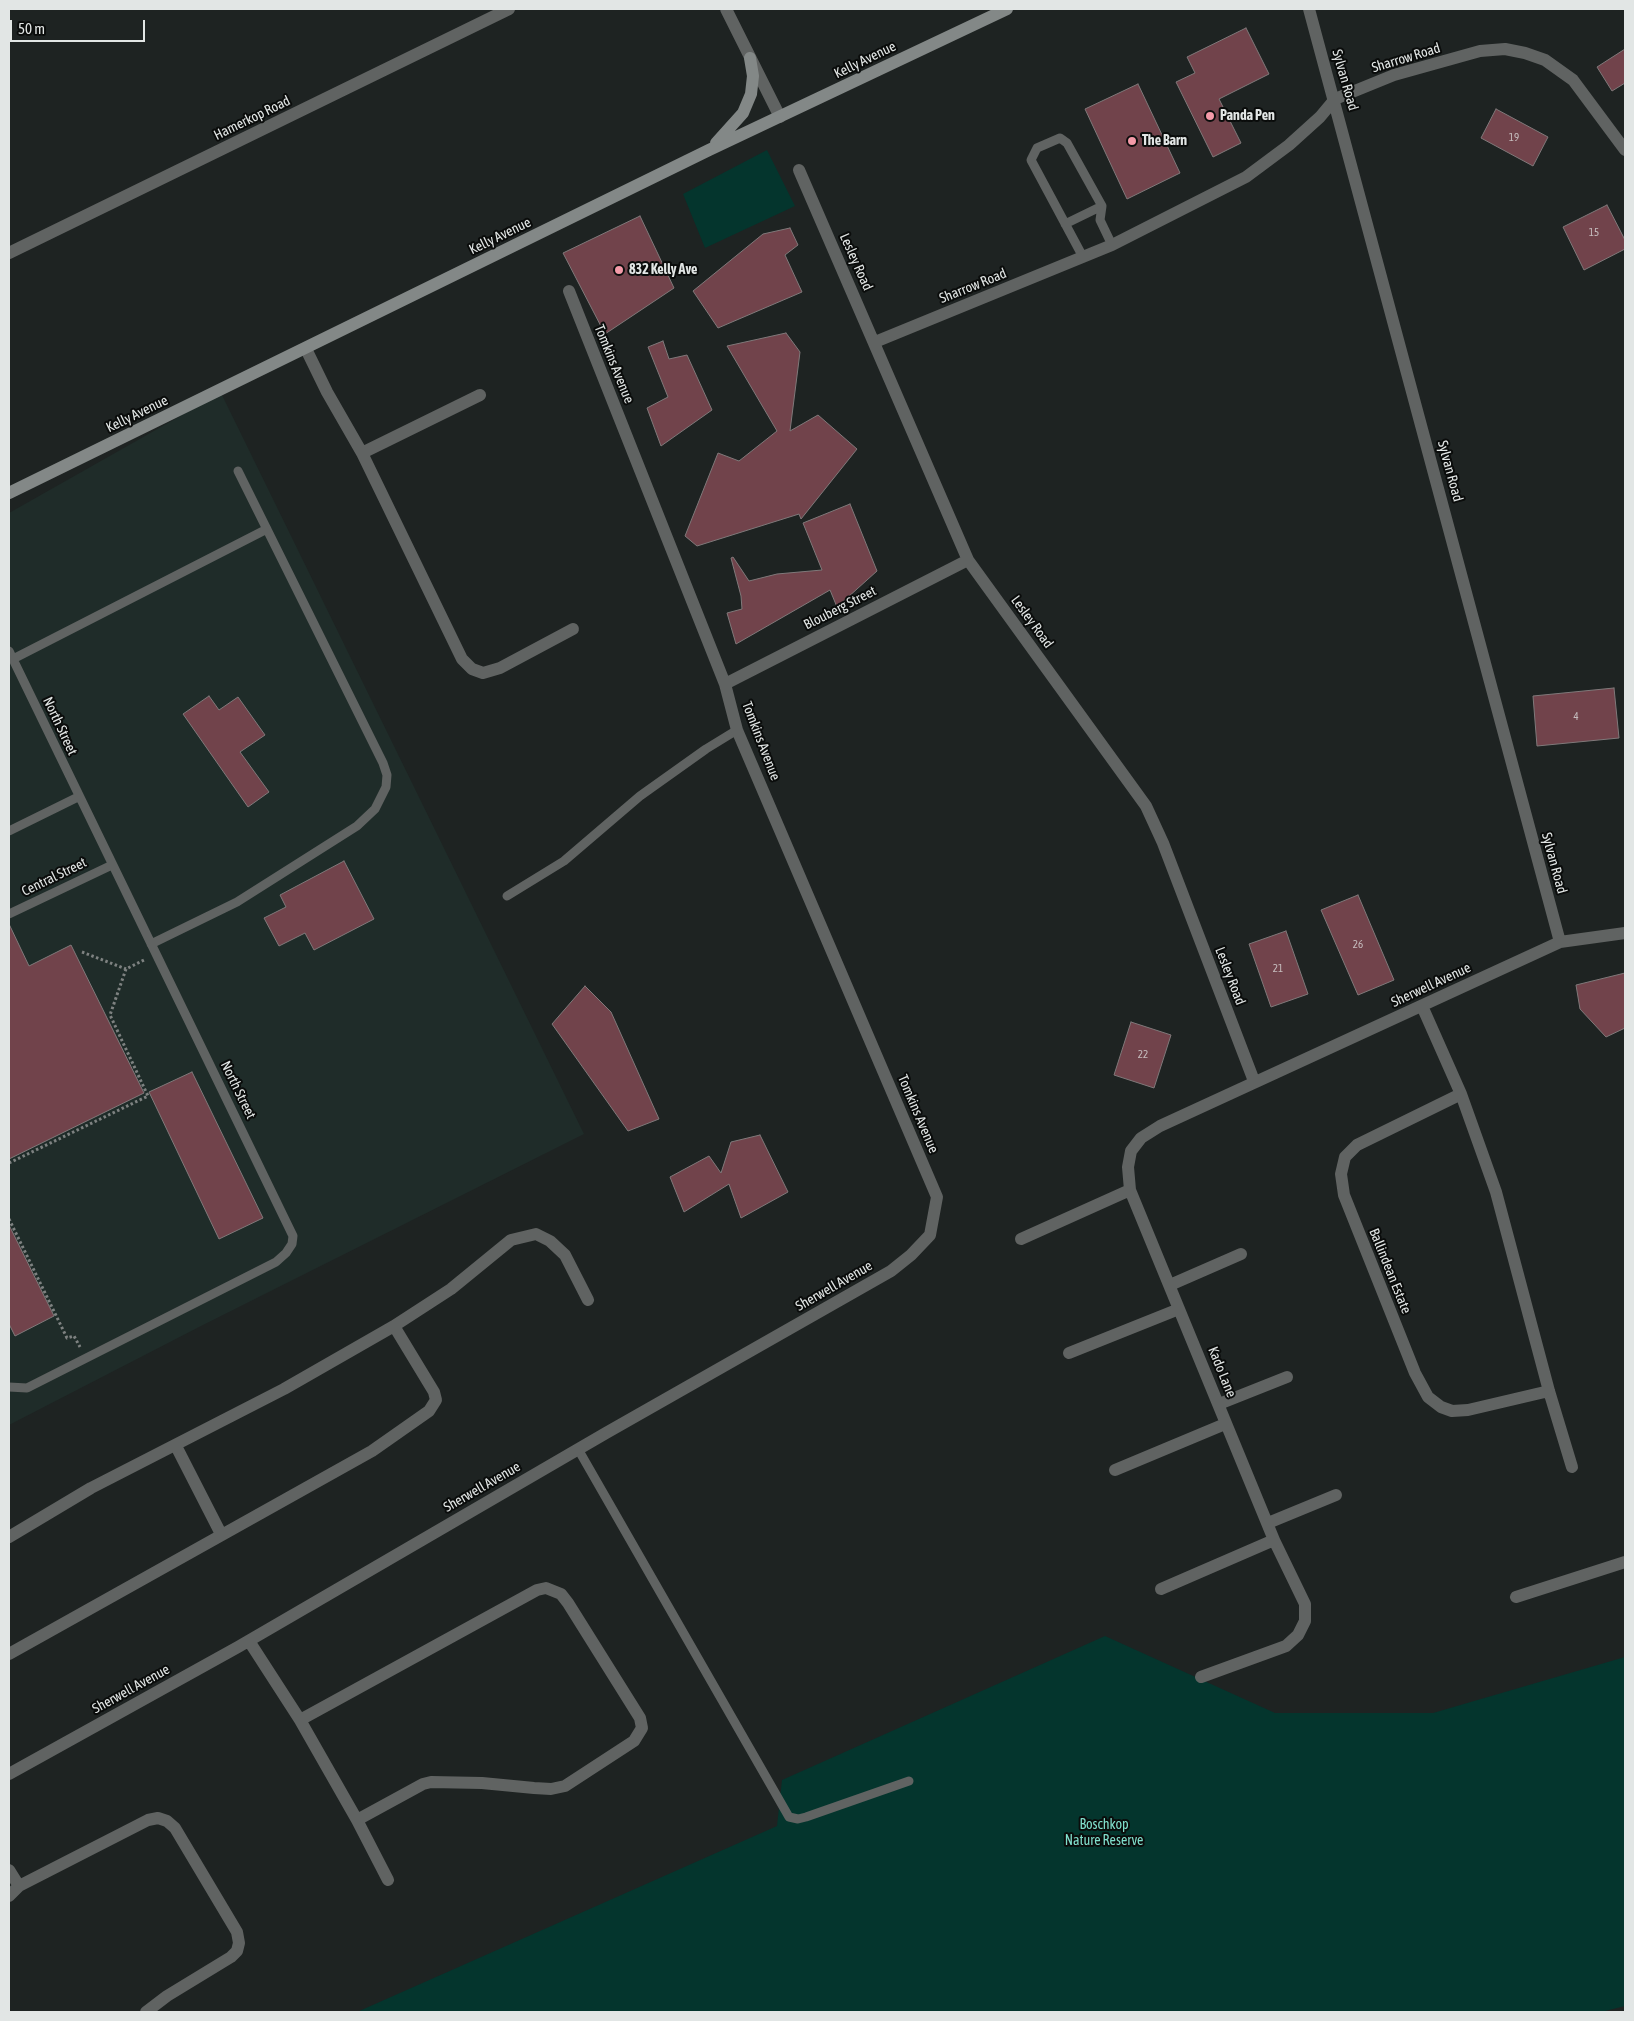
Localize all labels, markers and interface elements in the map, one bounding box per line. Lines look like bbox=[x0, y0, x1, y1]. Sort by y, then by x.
scale bar bbox=[12, 10, 148, 42]
text: 50 m bbox=[18, 20, 45, 37]
street label: Kelly Avenue bbox=[831, 38, 899, 82]
street label: Sharrow Road bbox=[1370, 40, 1442, 76]
street label: Sylvan Road bbox=[1328, 48, 1362, 112]
street label: Hamerkop Road bbox=[211, 92, 293, 144]
place label: Panda Pen bbox=[1220, 108, 1275, 124]
marker: Panda Pen bbox=[1204, 110, 1216, 122]
house number: 19 bbox=[1509, 131, 1519, 145]
place label: The Barn bbox=[1142, 133, 1187, 149]
marker: The Barn bbox=[1126, 135, 1138, 147]
street label: Kelly Avenue bbox=[466, 214, 534, 258]
house number: 15 bbox=[1589, 226, 1599, 240]
street label: Lesley Road bbox=[836, 231, 876, 293]
place label: 832 Kelly Ave bbox=[629, 262, 697, 278]
marker: 832 Kelly Ave bbox=[613, 264, 625, 276]
street label: Sharrow Road bbox=[937, 265, 1009, 307]
street label: Tomkins Avenue bbox=[591, 322, 637, 406]
street label: Kelly Avenue bbox=[103, 392, 171, 436]
street label: Sylvan Road bbox=[1434, 439, 1466, 503]
street label: Blouberg Street bbox=[801, 583, 879, 633]
street label: Lesley Road bbox=[1007, 592, 1057, 652]
street label: North Street bbox=[39, 694, 81, 758]
street label: Tomkins Avenue bbox=[738, 699, 784, 783]
house number: 4 bbox=[1573, 710, 1579, 724]
street label: Sylvan Road bbox=[1538, 831, 1570, 895]
street label: Central Street bbox=[19, 854, 89, 900]
house number: 26 bbox=[1353, 938, 1363, 952]
street label: Lesley Road bbox=[1211, 945, 1249, 1007]
street label: Sherwell Avenue bbox=[1389, 959, 1473, 1011]
house number: 21 bbox=[1273, 962, 1283, 976]
house number: 22 bbox=[1138, 1048, 1148, 1062]
street label: North Street bbox=[217, 1058, 259, 1122]
street label: Tomkins Avenue bbox=[894, 1072, 942, 1156]
street label: Ballindean Estate bbox=[1365, 1226, 1415, 1316]
street label: Sherwell Avenue bbox=[793, 1257, 875, 1315]
street label: Kado Lane bbox=[1204, 1344, 1240, 1400]
street label: Sherwell Avenue bbox=[441, 1458, 523, 1516]
street label: Sherwell Avenue bbox=[89, 1661, 173, 1717]
park label: Boschkop Nature Reserve bbox=[1065, 1817, 1143, 1850]

